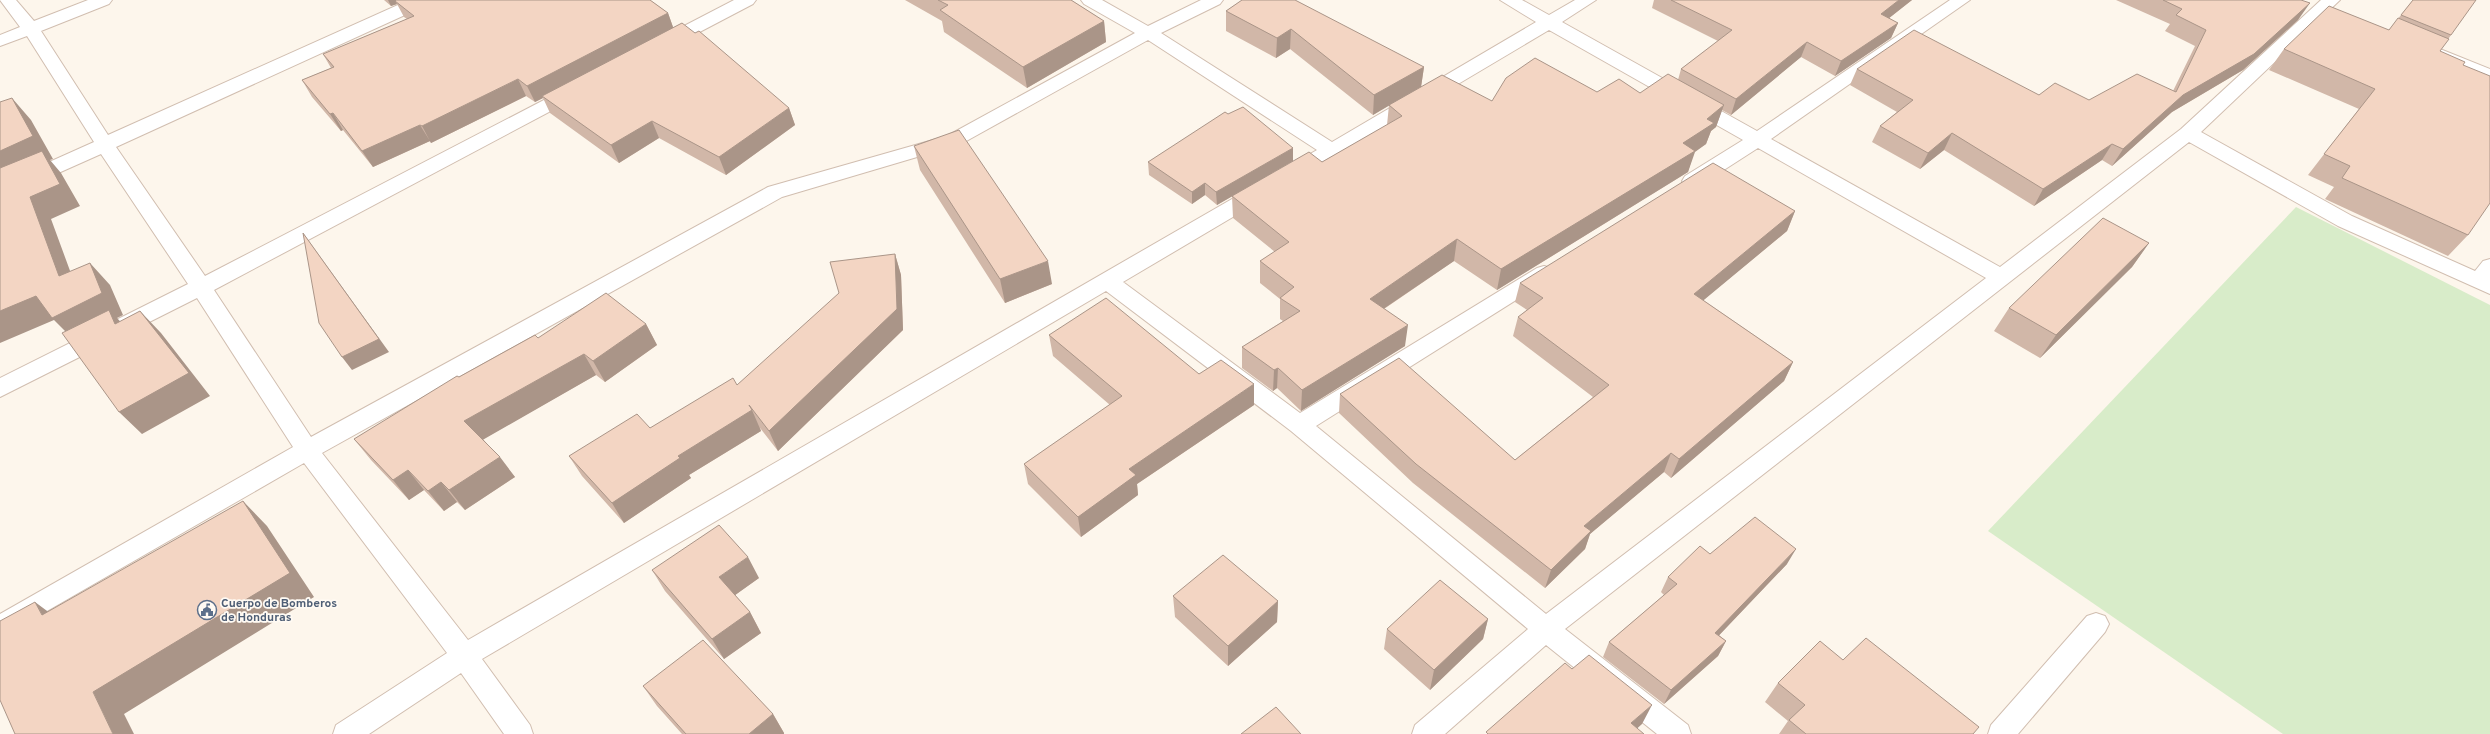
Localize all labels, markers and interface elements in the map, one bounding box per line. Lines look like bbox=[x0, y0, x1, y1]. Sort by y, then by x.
place label: Cuerpo de Bomberos de Honduras bbox=[221, 596, 337, 626]
public building icon: Cuerpo de Bomberos de Honduras bbox=[196, 599, 218, 621]

